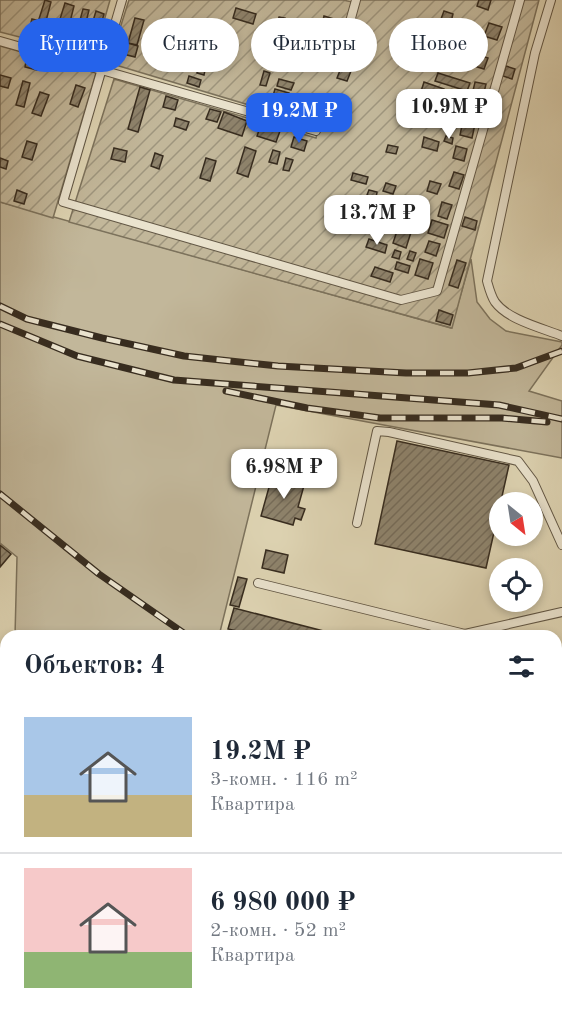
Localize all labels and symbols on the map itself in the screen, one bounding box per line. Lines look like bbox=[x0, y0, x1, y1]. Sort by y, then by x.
pin: 10.9M ₽ bbox=[394, 89, 504, 140]
pin: 19.2M ₽ bbox=[244, 93, 354, 144]
pin: 13.7M ₽ bbox=[322, 195, 432, 246]
pin: 6.98M ₽ bbox=[229, 449, 339, 500]
north arrow bbox=[489, 492, 543, 546]

